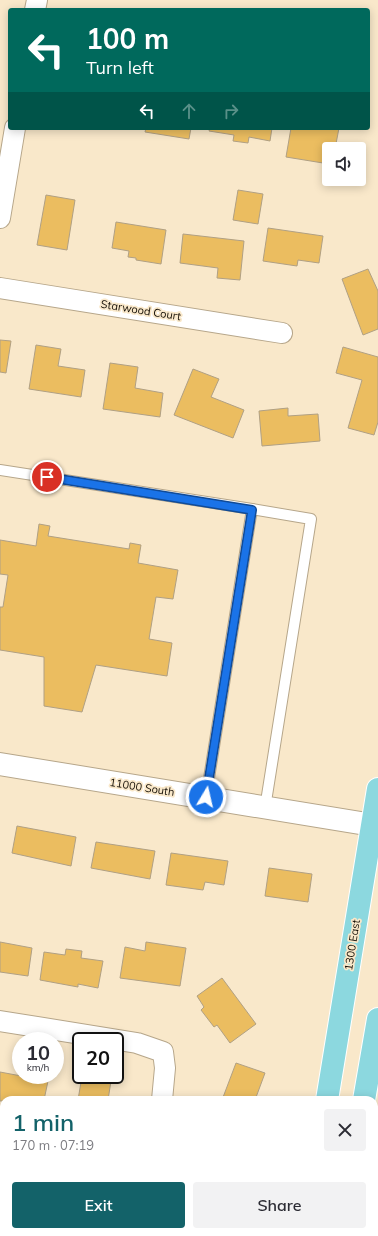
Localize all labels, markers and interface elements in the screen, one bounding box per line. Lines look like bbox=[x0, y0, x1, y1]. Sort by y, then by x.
text: 100 m bbox=[86, 21, 169, 56]
icon: left bbox=[20, 24, 72, 76]
text: Turn left bbox=[86, 56, 154, 79]
icon: left bbox=[136, 100, 158, 122]
icon: ahead bbox=[178, 100, 200, 122]
icon: right bbox=[220, 100, 242, 122]
map controls bbox=[322, 142, 366, 186]
button: sound bbox=[322, 142, 366, 186]
street label: Starwood Court bbox=[100, 297, 182, 323]
pin bbox=[30, 460, 64, 494]
icon: arrive bbox=[36, 466, 58, 488]
street label: 11000 South bbox=[108, 775, 176, 799]
position arrow bbox=[185, 776, 227, 818]
street label: 1300 East bbox=[341, 918, 363, 972]
speed limit sign: 20 bbox=[72, 1032, 124, 1084]
text: 10 bbox=[26, 1040, 50, 1065]
text: km/h bbox=[27, 1061, 49, 1074]
text: 1 min bbox=[12, 1107, 74, 1137]
button: close bbox=[324, 1109, 366, 1151]
text: 170 m · 07:19 bbox=[12, 1137, 94, 1153]
button: Exit bbox=[12, 1182, 185, 1228]
button: Share bbox=[193, 1182, 366, 1228]

